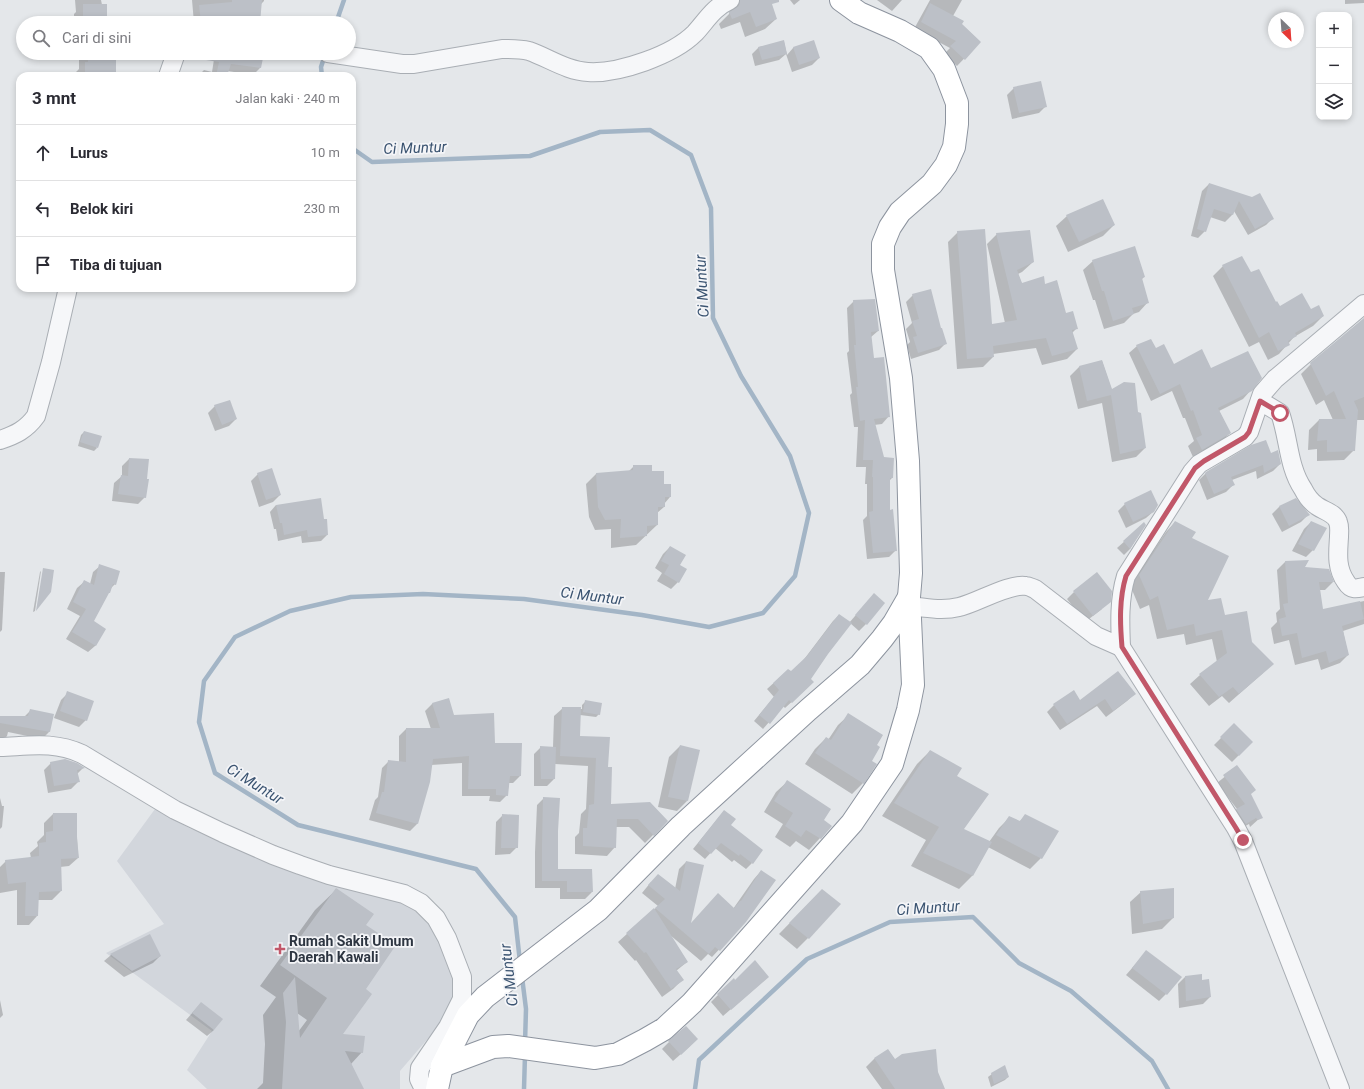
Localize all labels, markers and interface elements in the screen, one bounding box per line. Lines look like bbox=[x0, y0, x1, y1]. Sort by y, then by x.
north arrow bbox=[1268, 12, 1304, 48]
map controls bbox=[1316, 12, 1352, 120]
button: + bbox=[1316, 12, 1352, 48]
search box bbox=[16, 16, 356, 60]
icon: search bbox=[30, 27, 52, 49]
text: Cari di sini bbox=[62, 29, 132, 47]
button: − bbox=[1316, 48, 1352, 84]
button: layers bbox=[1316, 84, 1352, 120]
text: 3 mnt bbox=[32, 88, 76, 108]
text: Jalan kaki · 240 m bbox=[235, 91, 340, 106]
water label: Ci Muntur bbox=[383, 138, 448, 158]
icon: ahead bbox=[32, 142, 54, 164]
text: Lurus bbox=[70, 144, 108, 162]
text: 10 m bbox=[311, 145, 340, 160]
icon: left bbox=[32, 198, 54, 220]
text: Belok kiri bbox=[70, 200, 133, 218]
text: 230 m bbox=[303, 201, 340, 216]
water label: Ci Muntur bbox=[691, 253, 713, 318]
icon: arrive bbox=[32, 254, 54, 276]
text: Tiba di tujuan bbox=[70, 256, 162, 274]
route start bbox=[1271, 404, 1289, 422]
water label: Ci Muntur bbox=[560, 583, 625, 609]
water label: Ci Muntur bbox=[223, 760, 287, 809]
route end bbox=[1234, 831, 1252, 849]
water label: Ci Muntur bbox=[896, 897, 961, 919]
place label: Rumah Sakit Umum Daerah Kawali bbox=[289, 933, 414, 965]
water label: Ci Muntur bbox=[496, 942, 522, 1007]
marker: Rumah Sakit Umum Daerah Kawali bbox=[274, 943, 286, 955]

